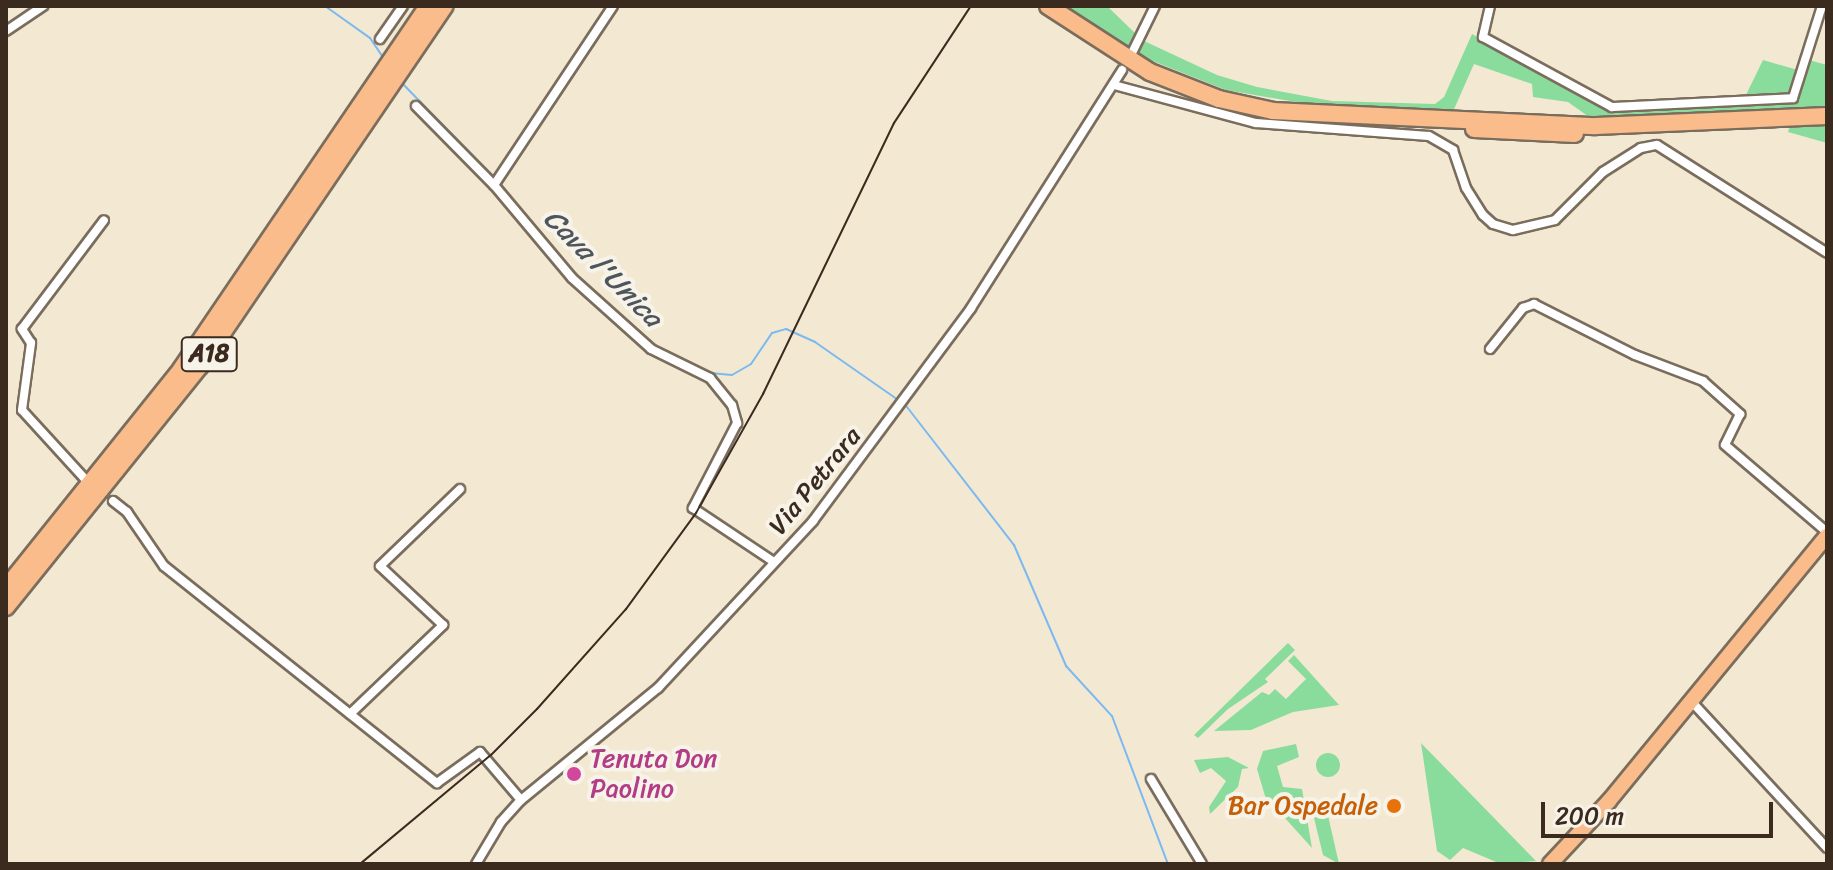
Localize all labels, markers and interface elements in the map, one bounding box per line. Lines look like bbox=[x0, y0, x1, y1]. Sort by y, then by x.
water label: Cava l'Unica bbox=[537, 202, 669, 334]
road number: A18 bbox=[179, 334, 239, 374]
street label: Via Petrara bbox=[762, 421, 868, 541]
place label: Tenuta Don Paolino bbox=[590, 743, 717, 804]
marker: Tenuta Don Paolino bbox=[565, 765, 583, 783]
scale bar bbox=[1545, 786, 1777, 836]
place label: Bar Ospedale bbox=[1229, 790, 1378, 822]
text: 200 m bbox=[1555, 795, 1624, 837]
marker: Bar Ospedale bbox=[1385, 797, 1403, 815]

